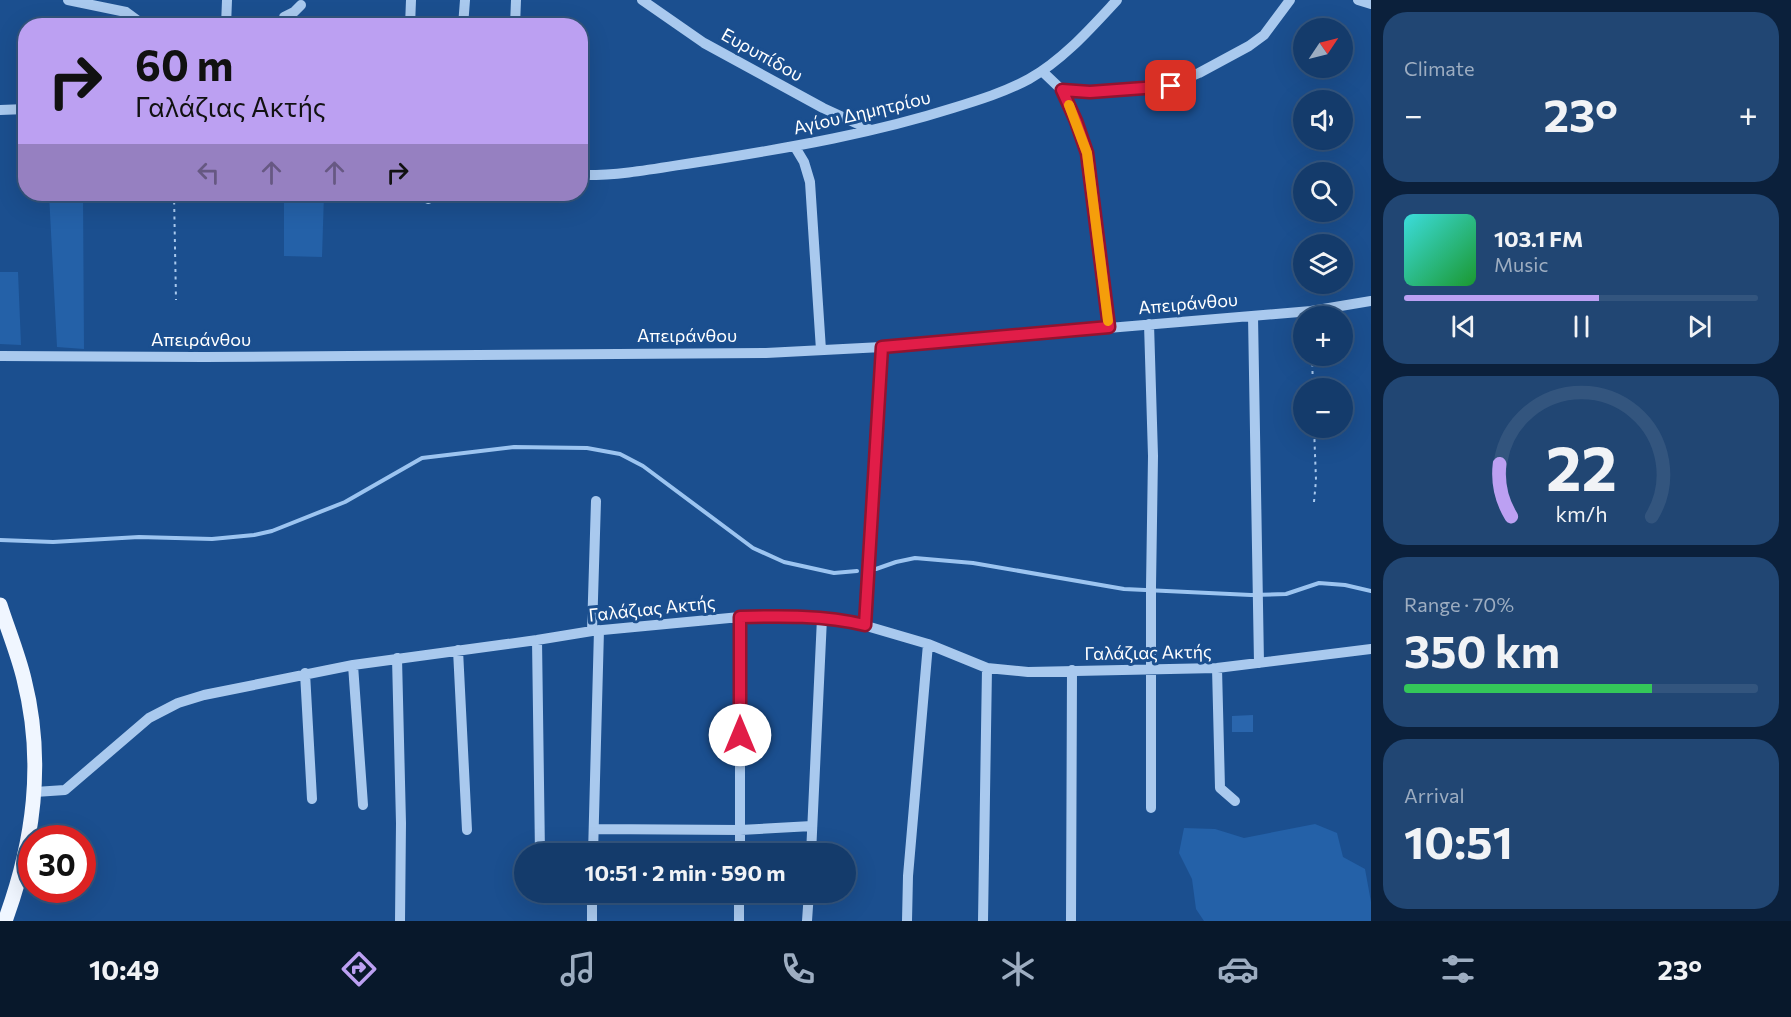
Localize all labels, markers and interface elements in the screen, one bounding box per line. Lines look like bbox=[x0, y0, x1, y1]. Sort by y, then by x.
north arrow bbox=[1293, 18, 1353, 78]
map controls bbox=[1293, 18, 1353, 438]
street label: Ευρυπίδου bbox=[718, 23, 807, 86]
text: 60 m bbox=[135, 38, 234, 90]
icon: right bbox=[36, 42, 114, 120]
text: Climate bbox=[1404, 56, 1474, 80]
pin bbox=[1145, 60, 1196, 111]
icon: arrive bbox=[1154, 69, 1187, 102]
street label: Αγίου Δημητρίου bbox=[791, 86, 933, 139]
text: 23° bbox=[1544, 86, 1618, 141]
text: Γαλάζιας Ακτής bbox=[135, 90, 326, 123]
button: sound bbox=[1293, 90, 1353, 150]
text: − bbox=[1404, 93, 1423, 134]
text: + bbox=[1739, 93, 1758, 134]
icon: left bbox=[192, 156, 225, 189]
icon: ahead bbox=[255, 156, 288, 189]
icon: ahead bbox=[318, 156, 351, 189]
icon: right bbox=[381, 156, 414, 189]
button: search bbox=[1293, 162, 1353, 222]
text: 103.1 FM bbox=[1494, 225, 1583, 252]
button: layers bbox=[1293, 234, 1353, 294]
text: Music bbox=[1494, 252, 1548, 276]
street label: Απειράνθου bbox=[1137, 288, 1239, 318]
button: + bbox=[1293, 306, 1353, 366]
icon: previous bbox=[1447, 310, 1480, 343]
icon: pause bbox=[1565, 310, 1598, 343]
icon: next bbox=[1683, 310, 1716, 343]
street label: Απειράνθου bbox=[637, 324, 737, 346]
street label: Απειράνθου bbox=[151, 328, 251, 350]
button: − bbox=[1293, 378, 1353, 438]
text: 22 bbox=[1545, 429, 1617, 505]
text: km/h bbox=[1555, 501, 1607, 527]
street label: Γαλάζιας Ακτής bbox=[587, 590, 717, 626]
text: Range · 70% bbox=[1404, 592, 1514, 616]
text: 350 km bbox=[1404, 622, 1560, 677]
street label: Γαλάζιας Ακτής bbox=[1084, 640, 1212, 664]
position arrow bbox=[708, 703, 772, 767]
text: Arrival bbox=[1404, 783, 1465, 807]
text: 10:51 bbox=[1404, 813, 1513, 868]
speed limit sign: 30 bbox=[18, 825, 96, 903]
text: 10:51 · 2 min · 590 m bbox=[585, 859, 785, 886]
icon: directions bbox=[338, 948, 380, 990]
icon: music bbox=[557, 948, 599, 990]
icon: phone bbox=[777, 948, 819, 990]
icon: climate bbox=[997, 948, 1039, 990]
icon: car bbox=[1217, 948, 1259, 990]
icon: filters bbox=[1437, 948, 1479, 990]
text: 10:49 bbox=[89, 953, 160, 986]
text: 23° bbox=[1657, 953, 1702, 986]

